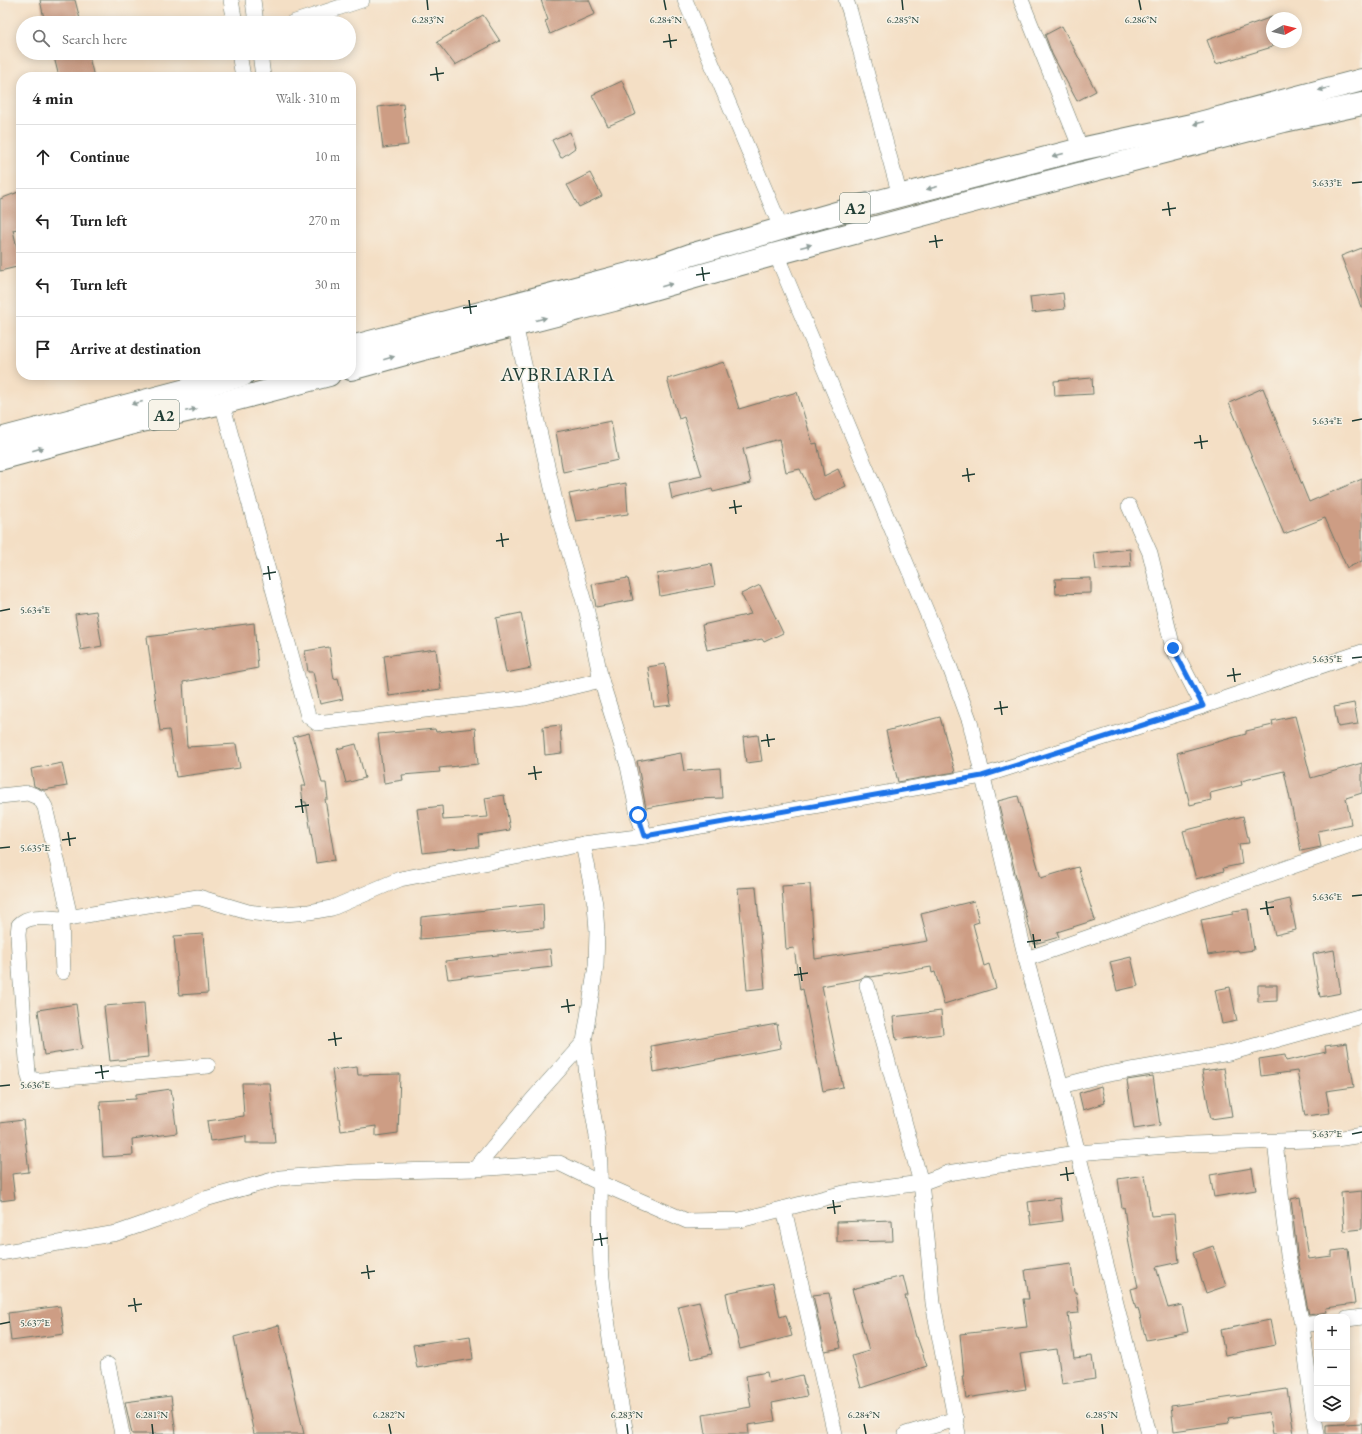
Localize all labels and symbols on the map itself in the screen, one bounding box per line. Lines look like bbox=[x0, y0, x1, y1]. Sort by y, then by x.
north arrow bbox=[1266, 12, 1302, 48]
text: 6.283°N bbox=[412, 13, 444, 26]
text: 6.284°N bbox=[650, 13, 682, 26]
text: 6.285°N bbox=[887, 13, 919, 26]
text: 6.286°N bbox=[1125, 13, 1157, 26]
one-way arrow bbox=[1318, 87, 1331, 93]
one-way arrow bbox=[1192, 120, 1205, 126]
one-way arrow bbox=[1052, 152, 1064, 158]
text: 5.633°E bbox=[1312, 176, 1342, 189]
one-way arrow bbox=[926, 185, 939, 191]
road number: A2 bbox=[840, 193, 870, 223]
one-way arrow bbox=[800, 243, 812, 249]
one-way arrow bbox=[661, 282, 673, 288]
one-way arrow bbox=[535, 315, 548, 321]
one-way arrow bbox=[383, 355, 395, 361]
district label: AVBRIARIA bbox=[499, 361, 616, 387]
one-way arrow bbox=[131, 400, 143, 406]
road number: A2 bbox=[149, 400, 179, 430]
one-way arrow bbox=[185, 406, 197, 412]
text: 5.634°E bbox=[1312, 414, 1342, 427]
one-way arrow bbox=[32, 446, 44, 452]
text: 5.634°E bbox=[20, 603, 50, 616]
route end bbox=[1164, 639, 1182, 657]
text: 5.635°E bbox=[1312, 652, 1342, 665]
route start bbox=[629, 806, 647, 824]
text: 5.635°E bbox=[20, 841, 50, 854]
text: 5.636°E bbox=[1312, 890, 1342, 903]
text: 5.636°E bbox=[20, 1078, 50, 1091]
text: 5.637°E bbox=[1312, 1127, 1342, 1140]
text: 5.637°E bbox=[20, 1316, 50, 1329]
text: 6.281°N bbox=[136, 1408, 168, 1421]
text: 6.282°N bbox=[373, 1408, 405, 1421]
text: 6.283°N bbox=[611, 1408, 643, 1421]
text: 6.284°N bbox=[848, 1408, 880, 1421]
text: 6.285°N bbox=[1086, 1408, 1118, 1421]

